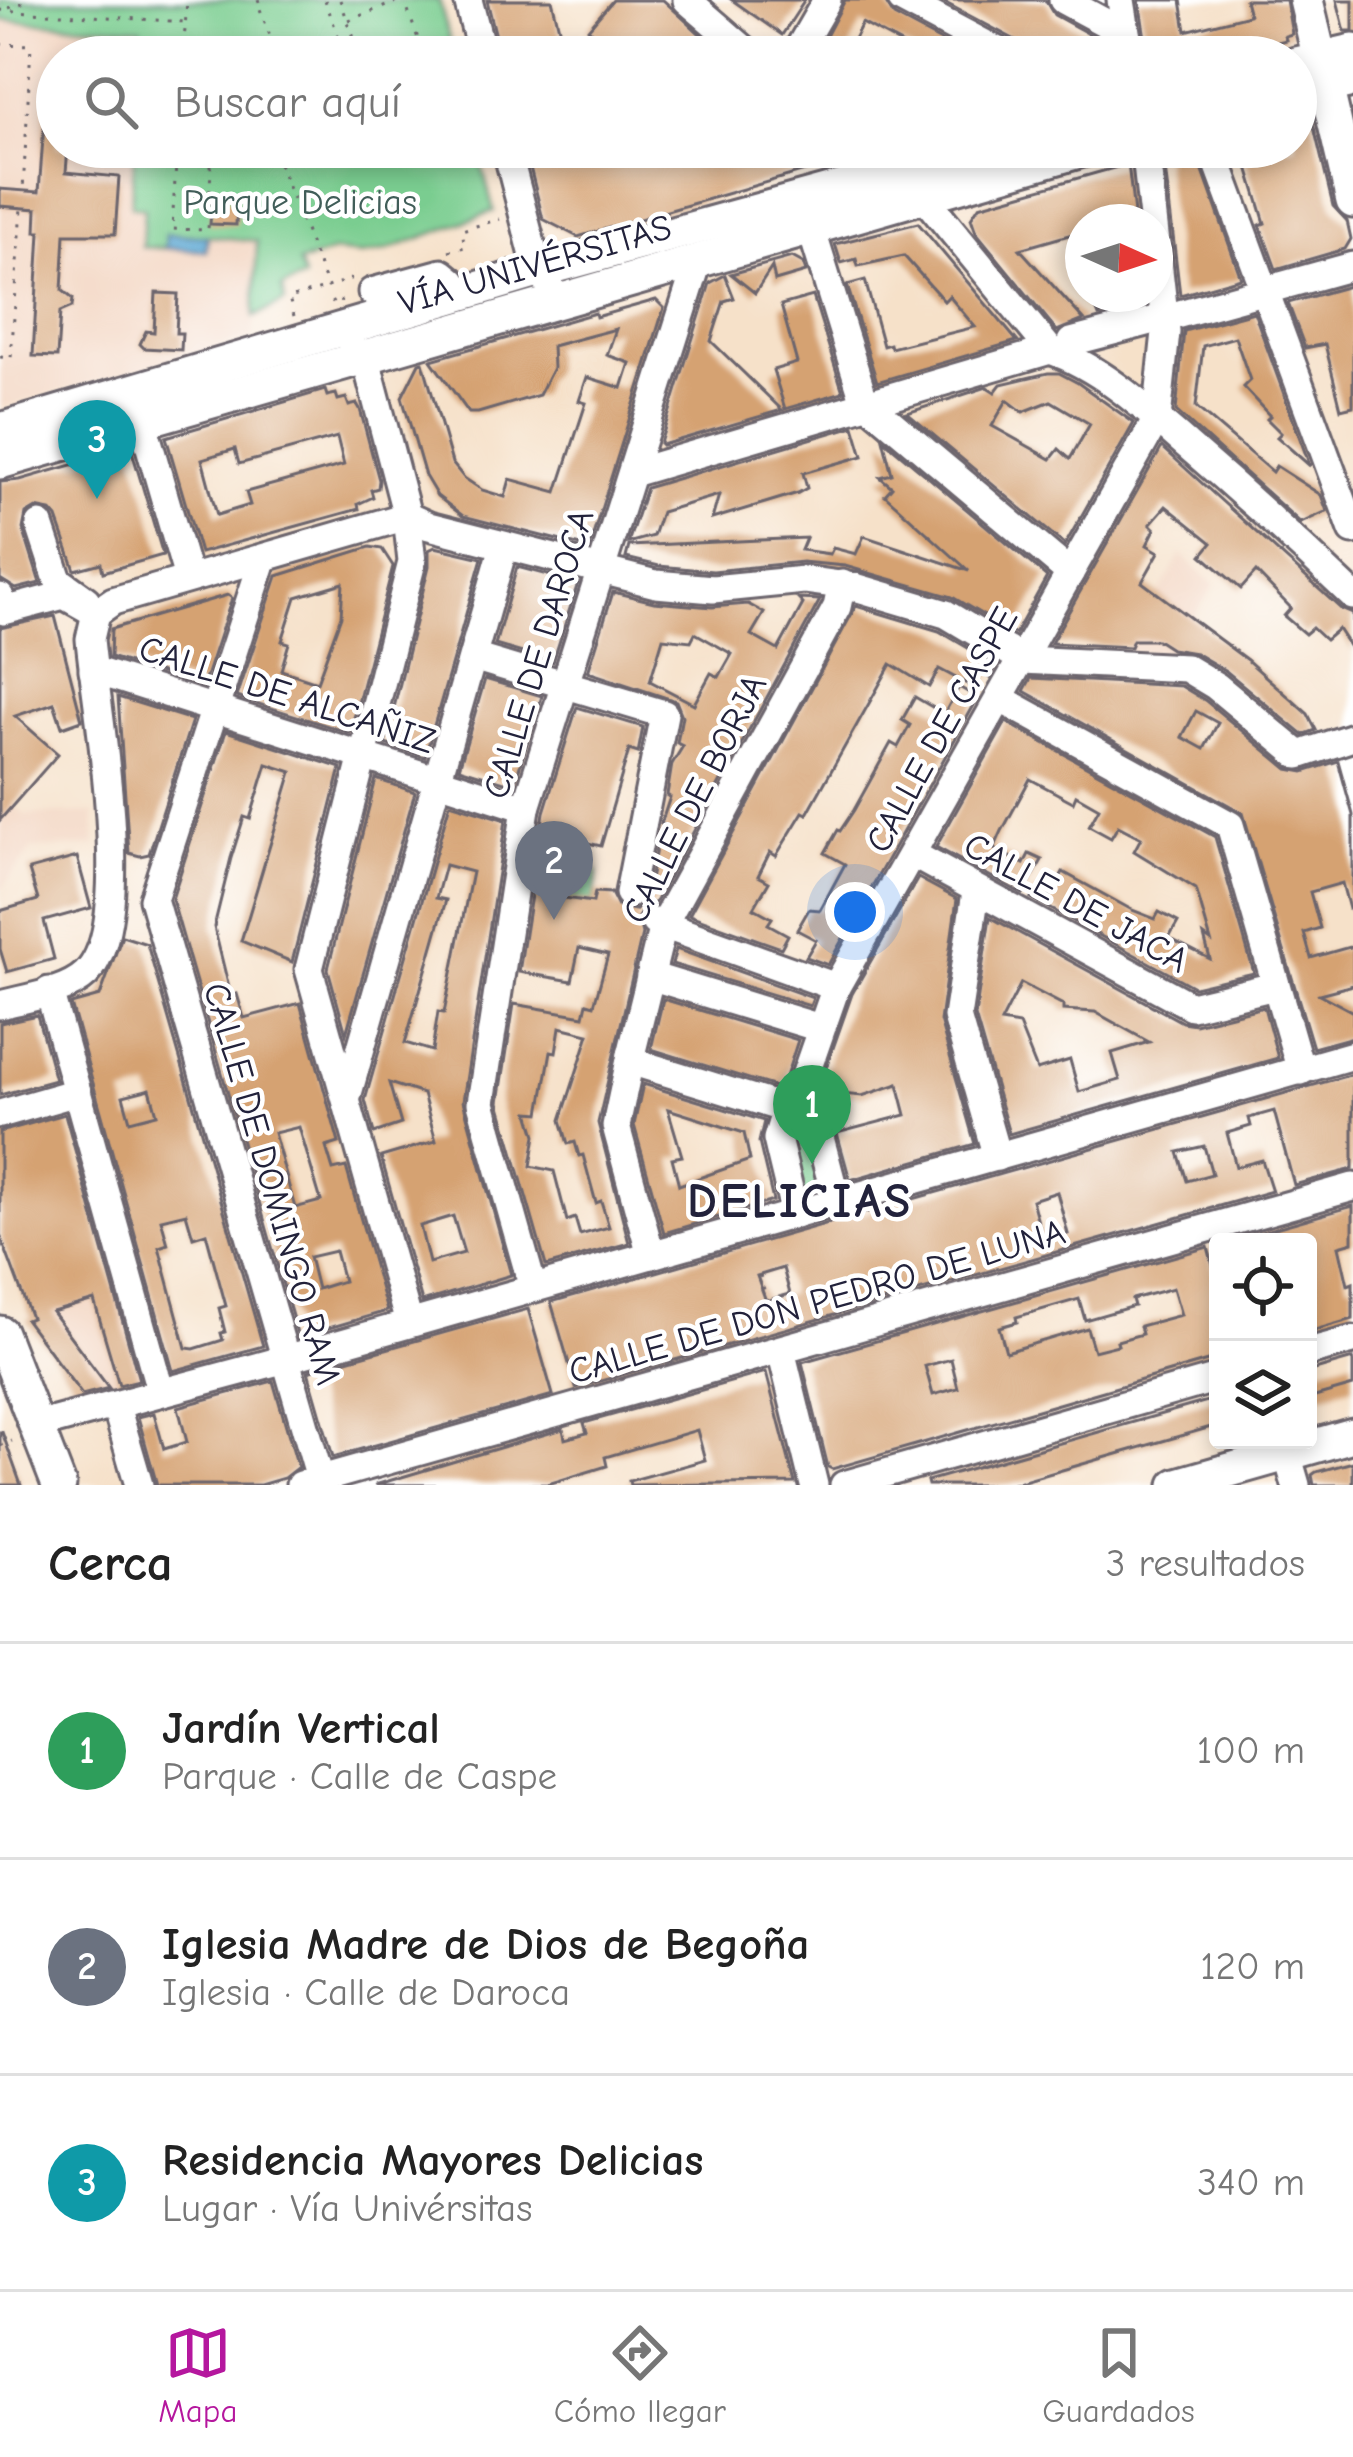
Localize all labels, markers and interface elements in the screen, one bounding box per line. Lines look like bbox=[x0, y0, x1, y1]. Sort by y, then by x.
search box bbox=[36, 36, 1317, 168]
icon: search bbox=[78, 69, 144, 135]
text: Buscar aquí bbox=[174, 76, 401, 128]
park label: Parque Delicias bbox=[183, 182, 417, 223]
north arrow bbox=[1065, 204, 1173, 312]
street label: VÍA UNIVÉRSITAS bbox=[394, 205, 676, 324]
pin: 3 bbox=[58, 400, 136, 499]
street label: CALLE DE DAROCA bbox=[475, 504, 603, 804]
street label: CALLE DE CASPE bbox=[858, 600, 1026, 860]
street label: CALLE DE ALCAÑIZ bbox=[134, 628, 440, 762]
street label: CALLE DE BORJA bbox=[615, 668, 775, 930]
pin: 2 bbox=[515, 821, 593, 920]
street label: CALLE DE JACA bbox=[957, 825, 1195, 981]
your location bbox=[825, 882, 885, 942]
street label: CALLE DE DOMINGO RAM bbox=[195, 978, 349, 1390]
pin: 1 bbox=[773, 1065, 851, 1164]
district label: DELICIAS bbox=[687, 1174, 913, 1229]
street label: CALLE DE DON PEDRO DE LUNA bbox=[564, 1211, 1070, 1393]
map controls bbox=[1209, 1233, 1317, 1449]
button: locate bbox=[1209, 1233, 1317, 1341]
button: layers bbox=[1209, 1341, 1317, 1449]
text: Cerca bbox=[48, 1534, 173, 1593]
text: 3 resultados bbox=[1106, 1541, 1305, 1586]
text: Jardín Vertical bbox=[162, 1702, 440, 1754]
text: 1 bbox=[79, 1728, 95, 1773]
text: 100 m bbox=[1197, 1728, 1305, 1773]
text: Parque · Calle de Caspe bbox=[162, 1754, 557, 1799]
text: Iglesia Madre de Dios de Begoña bbox=[162, 1918, 809, 1970]
text: 2 bbox=[77, 1944, 97, 1989]
text: 120 m bbox=[1200, 1944, 1305, 1989]
text: Iglesia · Calle de Daroca bbox=[162, 1970, 570, 2015]
text: Residencia Mayores Delicias bbox=[162, 2134, 703, 2186]
text: 3 bbox=[77, 2160, 97, 2205]
text: 340 m bbox=[1197, 2160, 1305, 2205]
text: Lugar · Vía Univérsitas bbox=[162, 2186, 532, 2231]
tab: Mapa bbox=[158, 2320, 237, 2430]
tab: Cómo llegar bbox=[554, 2320, 726, 2430]
tab: Guardados bbox=[1042, 2320, 1195, 2430]

